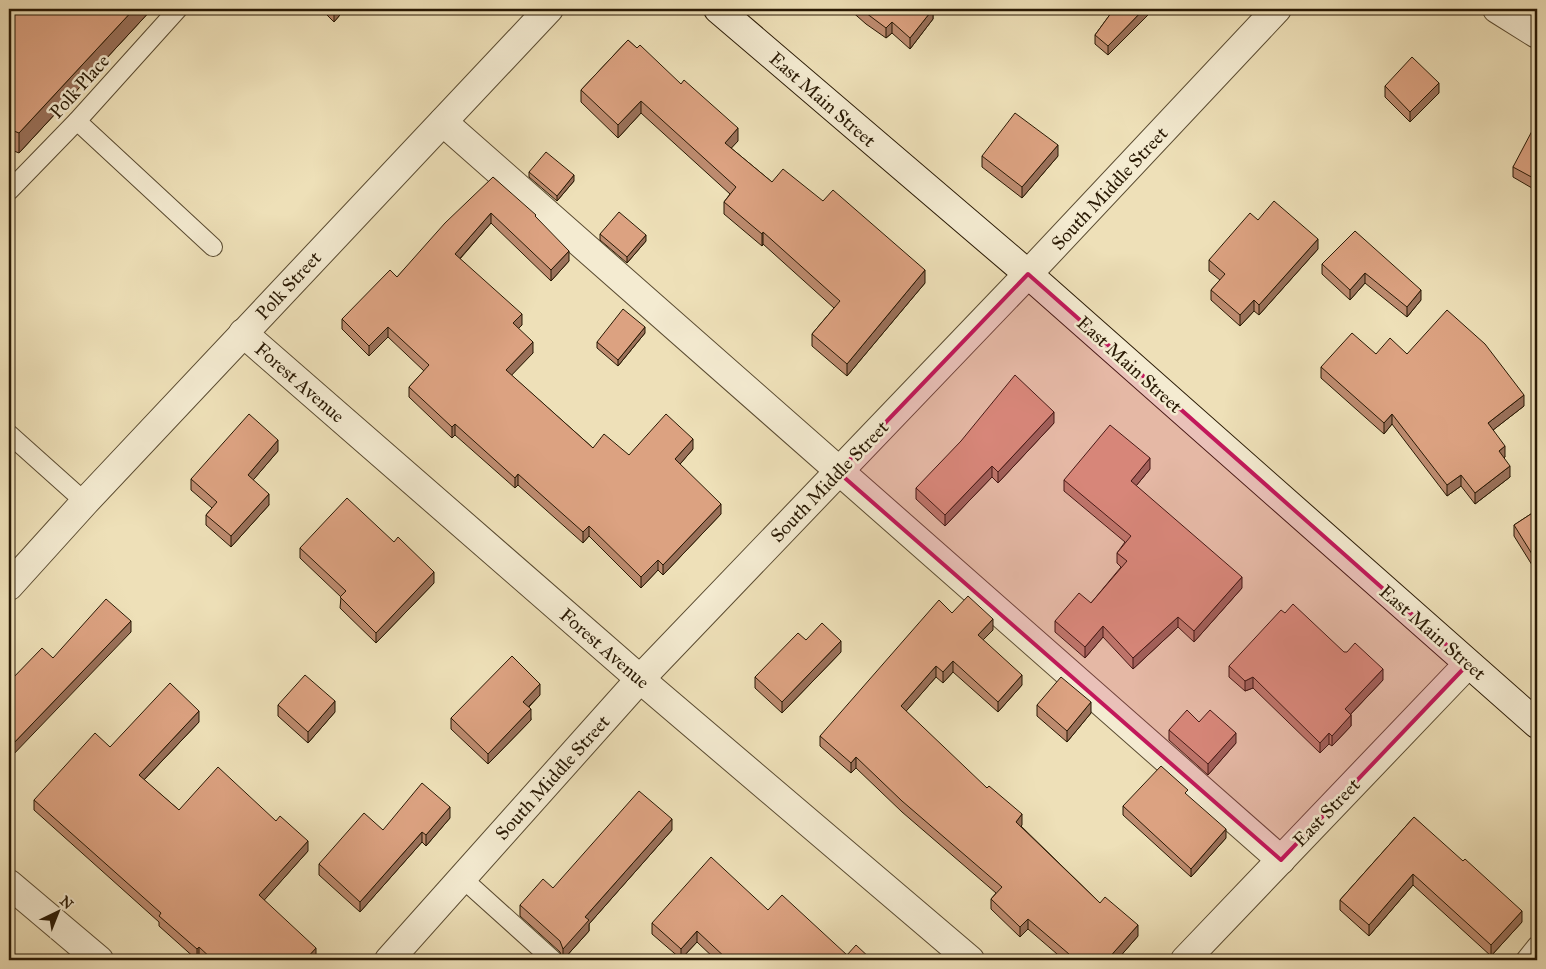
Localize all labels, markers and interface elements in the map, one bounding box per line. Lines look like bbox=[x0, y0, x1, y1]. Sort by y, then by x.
street label: East Main Street bbox=[765, 47, 881, 152]
street label: Polk Place bbox=[45, 50, 114, 123]
street label: South Middle Street bbox=[1046, 122, 1173, 255]
street label: Polk Street bbox=[251, 246, 326, 324]
street label: East Main Street bbox=[1072, 311, 1187, 418]
street label: Forest Avenue bbox=[250, 337, 349, 428]
street label: South Middle Street bbox=[765, 416, 893, 547]
street label: East Main Street bbox=[1375, 580, 1491, 685]
street label: Forest Avenue bbox=[555, 603, 654, 694]
street label: South Middle Street bbox=[490, 710, 615, 845]
street label: East Street bbox=[1288, 773, 1365, 851]
north arrow bbox=[32, 886, 82, 936]
text: N bbox=[56, 893, 77, 913]

